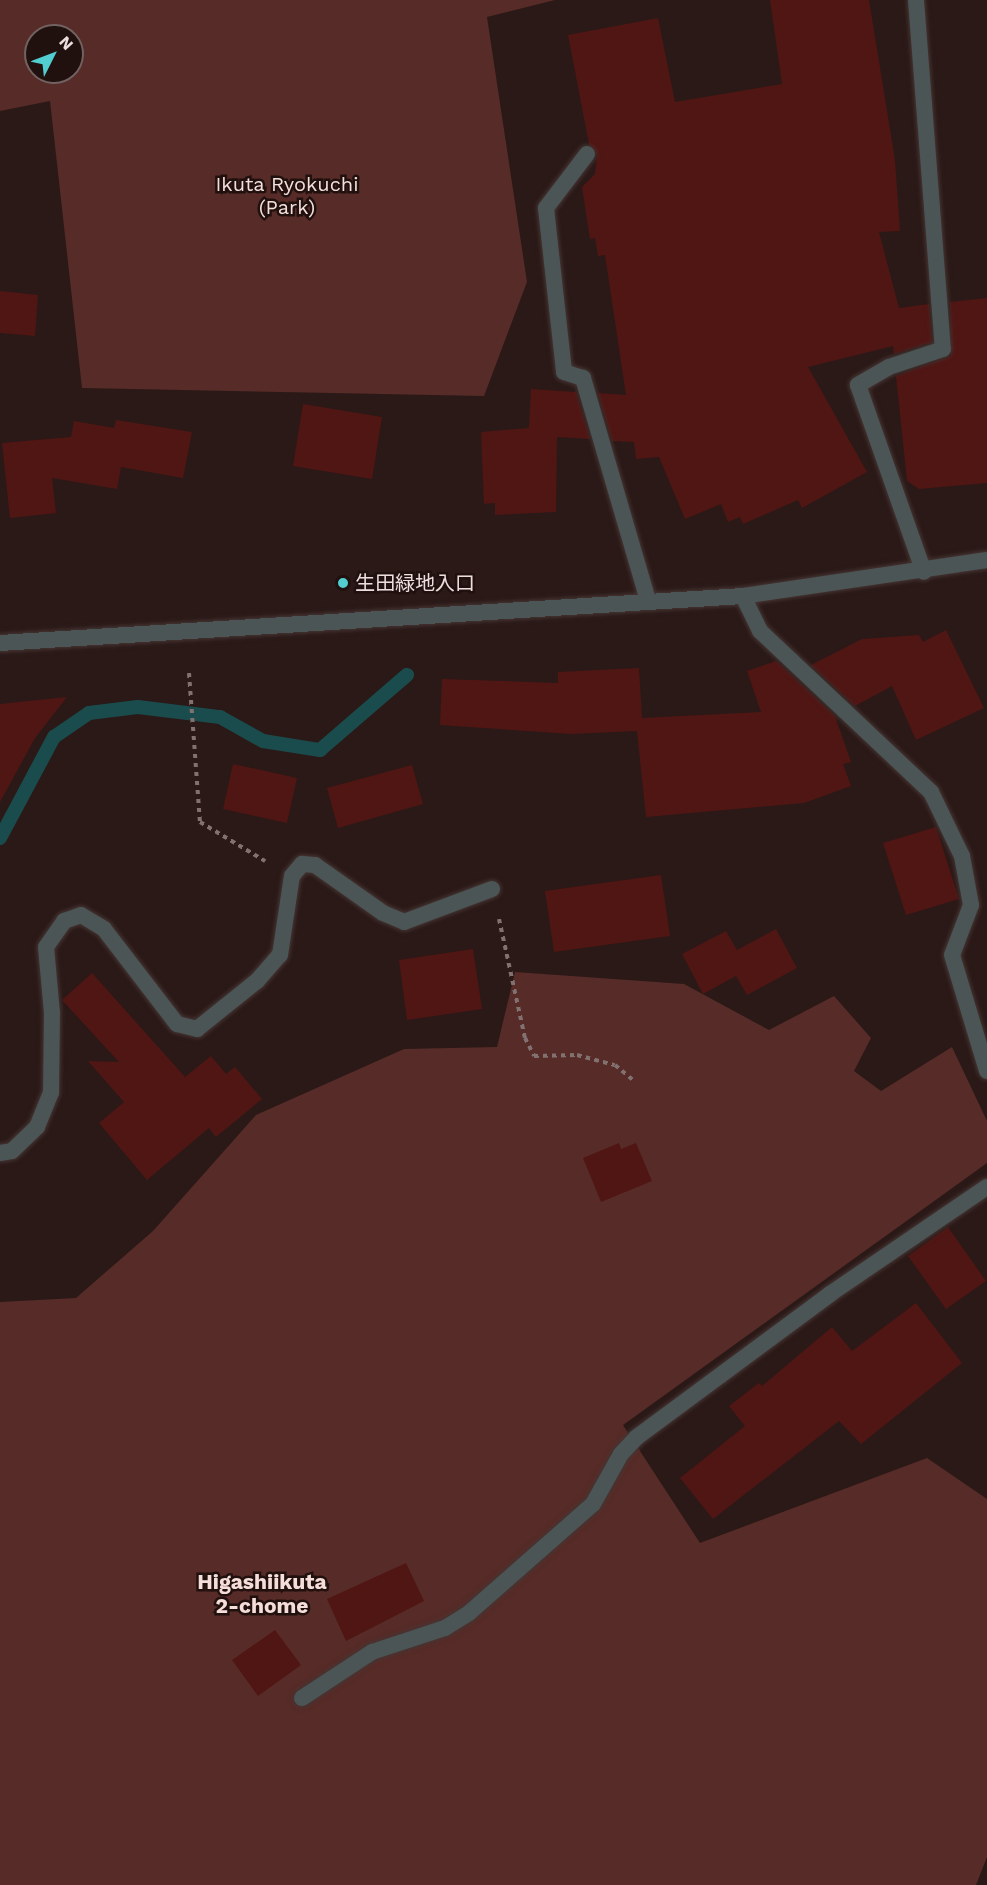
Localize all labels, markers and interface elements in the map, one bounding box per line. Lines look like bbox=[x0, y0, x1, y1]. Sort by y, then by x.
north arrow bbox=[24, 24, 84, 84]
text: N bbox=[55, 32, 77, 54]
park label: Ikuta Ryokuchi (Park) bbox=[215, 173, 359, 220]
place label: 生田緑地入口 bbox=[355, 571, 475, 595]
marker: 生田緑地入口 bbox=[336, 576, 350, 590]
district label: Higashiikuta 2-chome bbox=[197, 1569, 327, 1619]

